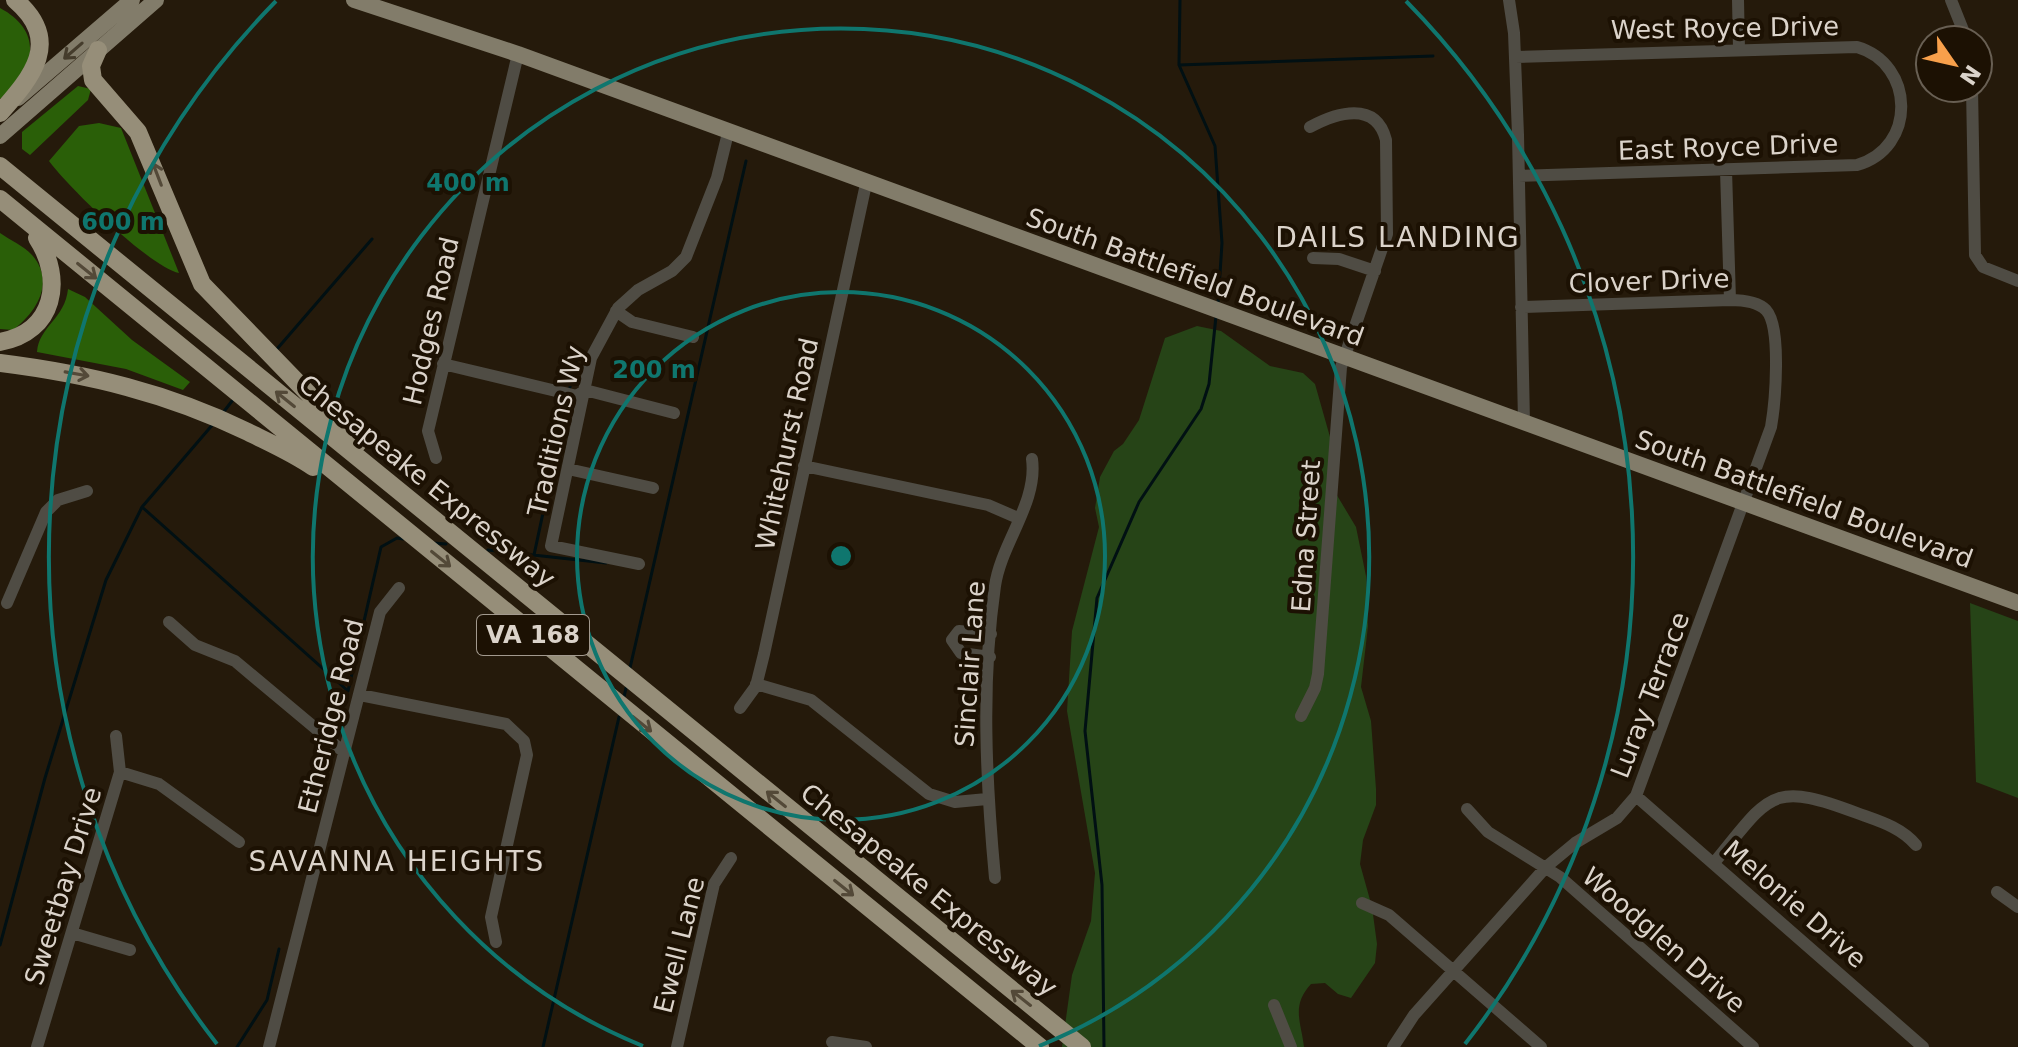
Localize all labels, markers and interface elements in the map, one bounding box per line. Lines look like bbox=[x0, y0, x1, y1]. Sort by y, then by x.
street label: West Royce Drive bbox=[1611, 11, 1839, 45]
north arrow bbox=[1914, 24, 1994, 104]
one-way arrow bbox=[63, 42, 83, 60]
text: N bbox=[1955, 60, 1986, 90]
street label: East Royce Drive bbox=[1617, 128, 1839, 166]
one-way arrow bbox=[149, 162, 163, 187]
text: 400 m bbox=[426, 169, 510, 197]
street label: South Battlefield Boulevard bbox=[1022, 202, 1368, 352]
text: 600 m bbox=[81, 208, 165, 236]
district label: DAILS LANDING bbox=[1275, 221, 1521, 254]
street label: Hodges Road bbox=[397, 234, 465, 408]
one-way arrow bbox=[77, 262, 97, 280]
street label: Clover Drive bbox=[1568, 263, 1730, 299]
street label: Whitehurst Road bbox=[750, 335, 824, 553]
street label: Traditions Wy bbox=[522, 343, 590, 520]
text: 200 m bbox=[612, 356, 696, 384]
one-way arrow bbox=[64, 367, 89, 382]
street label: Chesapeake Expressway bbox=[293, 368, 561, 594]
one-way arrow bbox=[276, 390, 296, 408]
street label: South Battlefield Boulevard bbox=[1631, 424, 1977, 574]
street label: Edna Street bbox=[1286, 459, 1326, 613]
centre of rings bbox=[827, 542, 855, 570]
one-way arrow bbox=[430, 550, 451, 568]
street label: Sinclair Lane bbox=[949, 580, 991, 748]
street label: Luray Terrace bbox=[1605, 608, 1695, 782]
road number: VA 168 bbox=[477, 615, 589, 655]
street label: Etheridge Road bbox=[292, 616, 370, 816]
one-way arrow bbox=[631, 715, 652, 733]
street label: Chesapeake Expressway bbox=[795, 777, 1063, 1003]
street label: Sweetbay Drive bbox=[19, 783, 107, 989]
one-way arrow bbox=[766, 790, 787, 808]
street label: Melonie Drive bbox=[1718, 834, 1872, 974]
district label: SAVANNA HEIGHTS bbox=[249, 845, 545, 878]
street label: Woodglen Drive bbox=[1576, 861, 1752, 1019]
street label: Ewell Lane bbox=[648, 874, 710, 1016]
one-way arrow bbox=[833, 879, 854, 897]
one-way arrow bbox=[1011, 990, 1032, 1007]

